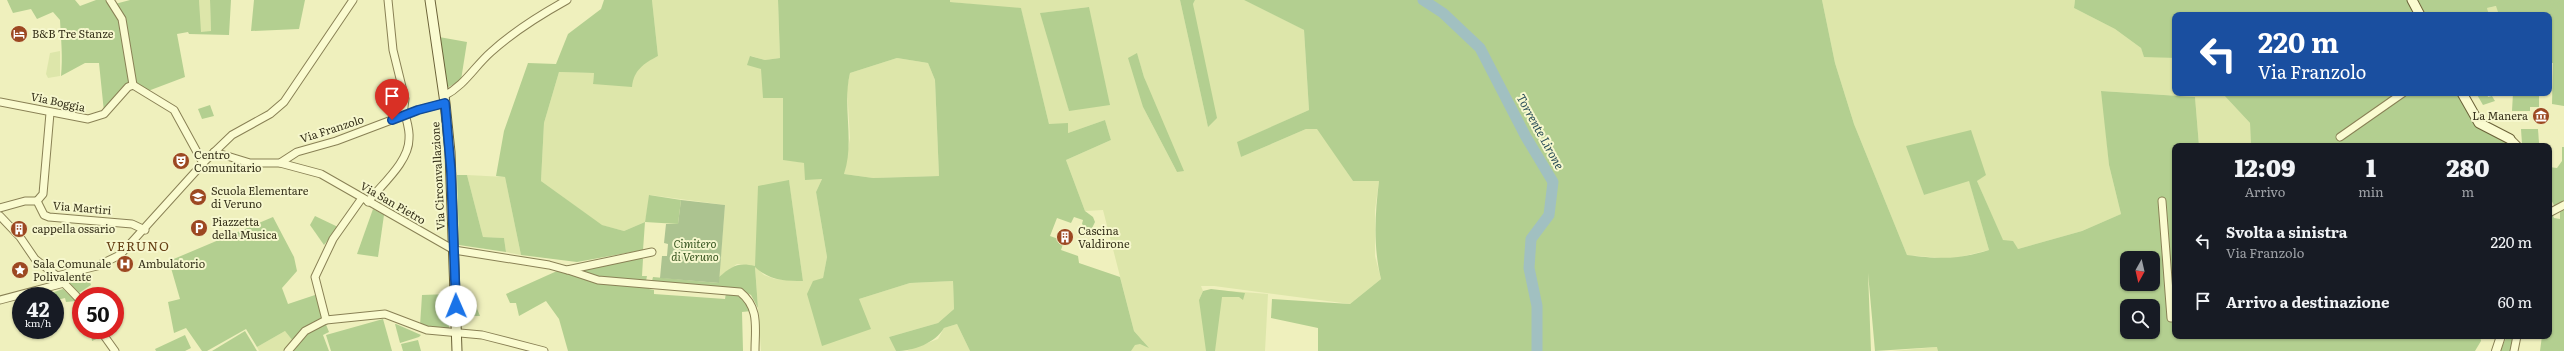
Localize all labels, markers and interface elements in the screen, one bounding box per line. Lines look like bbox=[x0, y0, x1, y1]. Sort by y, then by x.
text: 220 m bbox=[2258, 20, 2339, 62]
hotel icon: B&B Tre Stanze bbox=[9, 24, 29, 44]
place label: B&B Tre Stanze bbox=[32, 25, 114, 41]
icon: left bbox=[2192, 28, 2244, 80]
text: Via Franzolo bbox=[2258, 58, 2366, 85]
pin bbox=[375, 79, 409, 120]
icon: arrive bbox=[381, 85, 403, 107]
street label: Via Boggia bbox=[29, 87, 87, 115]
water label: Torrente Lirone bbox=[1513, 91, 1569, 173]
museum icon: La Manera bbox=[2531, 106, 2551, 126]
place label: La Manera bbox=[2472, 107, 2528, 123]
street label: Via Franzolo bbox=[298, 110, 366, 146]
street label: Via Circonvallazione bbox=[426, 121, 448, 231]
place label: Centro Comunitario bbox=[194, 146, 262, 175]
text: 12:09 bbox=[2235, 149, 2296, 184]
text: 1 bbox=[2366, 149, 2376, 184]
text: 280 bbox=[2446, 149, 2489, 184]
theatre icon: Centro Comunitario bbox=[171, 151, 191, 171]
street label: Via San Pietro bbox=[358, 177, 429, 227]
place label: Scuola Elementare di Veruno bbox=[211, 182, 309, 211]
text: Arrivo bbox=[2245, 182, 2285, 201]
text: min bbox=[2358, 182, 2384, 201]
text: m bbox=[2462, 182, 2474, 201]
school or university icon: Scuola Elementare di Veruno bbox=[188, 187, 208, 207]
street label: Via Martiri bbox=[52, 196, 112, 218]
place label: Piazzetta della Musica bbox=[212, 213, 277, 242]
parking icon: Piazzetta della Musica bbox=[189, 218, 209, 238]
building icon: cappella ossario bbox=[9, 219, 29, 239]
place label: cappella ossario bbox=[32, 220, 115, 236]
text: Svolta a sinistra bbox=[2226, 220, 2347, 243]
place label: Cascina Valdirone bbox=[1078, 222, 1130, 251]
building icon: Cascina Valdirone bbox=[1055, 227, 1075, 247]
icon: left bbox=[2192, 230, 2214, 252]
text: 220 m bbox=[2491, 230, 2532, 253]
park label: Cimitero di Veruno bbox=[671, 235, 719, 264]
district label: VERUNO bbox=[106, 236, 170, 255]
text: Via Franzolo bbox=[2226, 243, 2304, 262]
north arrow bbox=[2120, 251, 2160, 291]
map controls bbox=[2120, 251, 2160, 339]
hospital icon: Ambulatorio bbox=[115, 254, 135, 274]
place label: Sala Comunale Polivalente bbox=[33, 255, 111, 284]
place label: Ambulatorio bbox=[138, 255, 205, 271]
place icon: Sala Comunale Polivalente bbox=[10, 260, 30, 280]
position arrow bbox=[435, 285, 477, 327]
speed limit sign: 50 bbox=[72, 287, 124, 339]
icon: arrive bbox=[2192, 290, 2214, 312]
text: Arrivo a destinazione bbox=[2226, 290, 2390, 313]
text: 60 m bbox=[2498, 290, 2532, 313]
text: 42 bbox=[27, 293, 49, 323]
button: search bbox=[2120, 299, 2160, 339]
text: km/h bbox=[25, 315, 51, 330]

